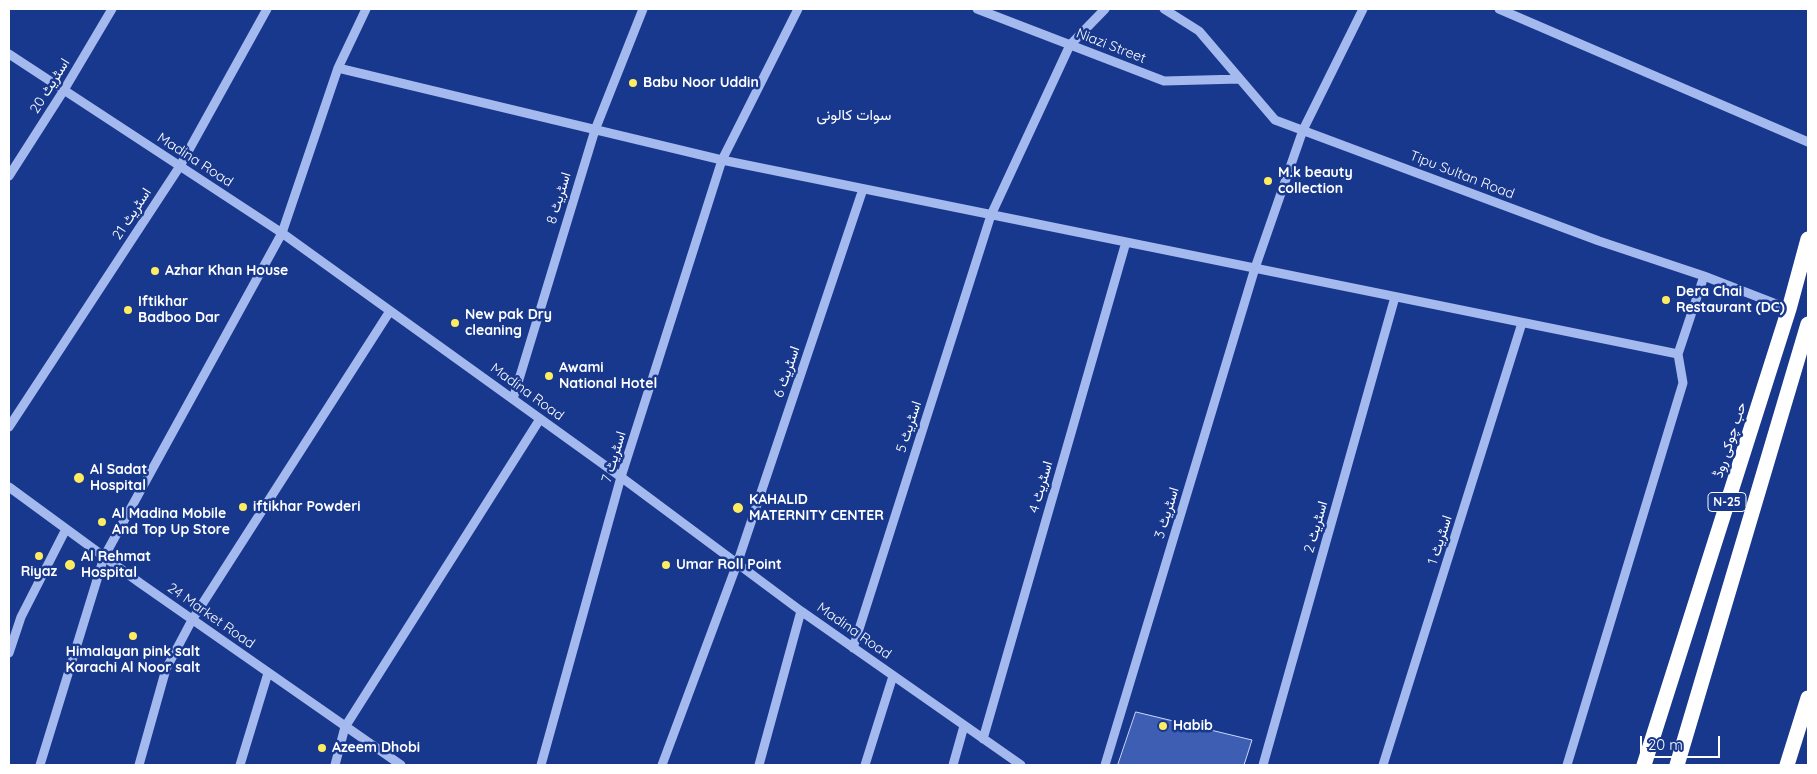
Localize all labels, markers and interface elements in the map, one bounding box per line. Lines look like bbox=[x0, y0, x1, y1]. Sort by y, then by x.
street label: Niazi Street bbox=[1074, 25, 1148, 67]
street label: اسٹریٹ 20 bbox=[27, 55, 73, 117]
place label: Babu Noor Uddin bbox=[643, 75, 759, 91]
marker: Babu Noor Uddin bbox=[627, 77, 639, 89]
district label: سوات کالونی bbox=[817, 106, 891, 124]
street label: Madina Road bbox=[154, 129, 236, 191]
street label: Tipu Sultan Road bbox=[1407, 147, 1517, 203]
place label: M.k beauty collection bbox=[1278, 165, 1353, 198]
street label: اسٹریٹ 8 bbox=[543, 170, 575, 226]
marker: M.k beauty collection bbox=[1262, 175, 1274, 187]
street label: اسٹریٹ 21 bbox=[109, 185, 155, 243]
place label: Azhar Khan House bbox=[165, 263, 288, 279]
marker: Azhar Khan House bbox=[149, 265, 161, 277]
place label: Dera Chai Restaurant (DC) bbox=[1676, 284, 1785, 316]
place label: Iftikhar Badboo Dar bbox=[138, 294, 220, 326]
marker: Dera Chai Restaurant (DC) bbox=[1660, 294, 1672, 306]
marker: Iftikhar Badboo Dar bbox=[122, 304, 134, 316]
place label: New pak Dry cleaning bbox=[465, 307, 552, 340]
marker: New pak Dry cleaning bbox=[449, 317, 461, 329]
street label: اسٹریٹ 6 bbox=[770, 344, 804, 400]
street label: Madina Road bbox=[487, 360, 567, 424]
place label: Awami National Hotel bbox=[559, 360, 657, 392]
marker: Awami National Hotel bbox=[543, 370, 555, 382]
street label: اسٹریٹ 5 bbox=[893, 399, 925, 455]
street label: حب چوکی روڈ bbox=[1710, 400, 1750, 480]
street label: اسٹریٹ 7 bbox=[598, 429, 630, 485]
street label: اسٹریٹ 4 bbox=[1026, 459, 1056, 515]
place label: Al Sadat Hospital bbox=[90, 462, 147, 494]
marker: Al Sadat Hospital bbox=[72, 471, 86, 485]
street label: اسٹریٹ 3 bbox=[1151, 485, 1183, 541]
place label: KAHALID MATERNITY CENTER bbox=[749, 492, 884, 524]
road number: N-25 bbox=[1708, 492, 1746, 512]
place label: iftikhar Powderi bbox=[253, 499, 361, 515]
street label: اسٹریٹ 2 bbox=[1301, 499, 1331, 555]
marker: iftikhar Powderi bbox=[237, 501, 249, 513]
marker: KAHALID MATERNITY CENTER bbox=[731, 501, 745, 515]
place label: Al Madina Mobile And Top Up Store bbox=[112, 506, 230, 538]
street label: اسٹریٹ 1 bbox=[1424, 513, 1456, 567]
marker: Al Madina Mobile And Top Up Store bbox=[96, 516, 108, 528]
place label: Al Rehmat Hospital bbox=[81, 549, 151, 582]
marker: Riyaz bbox=[33, 550, 45, 562]
place label: Umar Roll Point bbox=[676, 557, 782, 573]
marker: Al Rehmat Hospital bbox=[63, 558, 77, 572]
marker: Umar Roll Point bbox=[660, 559, 672, 571]
place label: Riyaz bbox=[21, 564, 57, 580]
street label: 24 Market Road bbox=[164, 580, 258, 652]
street label: Madina Road bbox=[814, 599, 894, 663]
marker: Himalayan pink salt Karachi Al Noor salt bbox=[127, 630, 139, 642]
place label: Himalayan pink salt Karachi Al Noor salt bbox=[66, 644, 200, 676]
place label: Habib bbox=[1173, 718, 1213, 734]
marker: Habib bbox=[1157, 720, 1169, 732]
scale bar bbox=[1642, 726, 1722, 758]
text: 20 m bbox=[1648, 735, 1683, 754]
place label: Azeem Dhobi bbox=[332, 740, 420, 756]
marker: Azeem Dhobi bbox=[316, 742, 328, 754]

